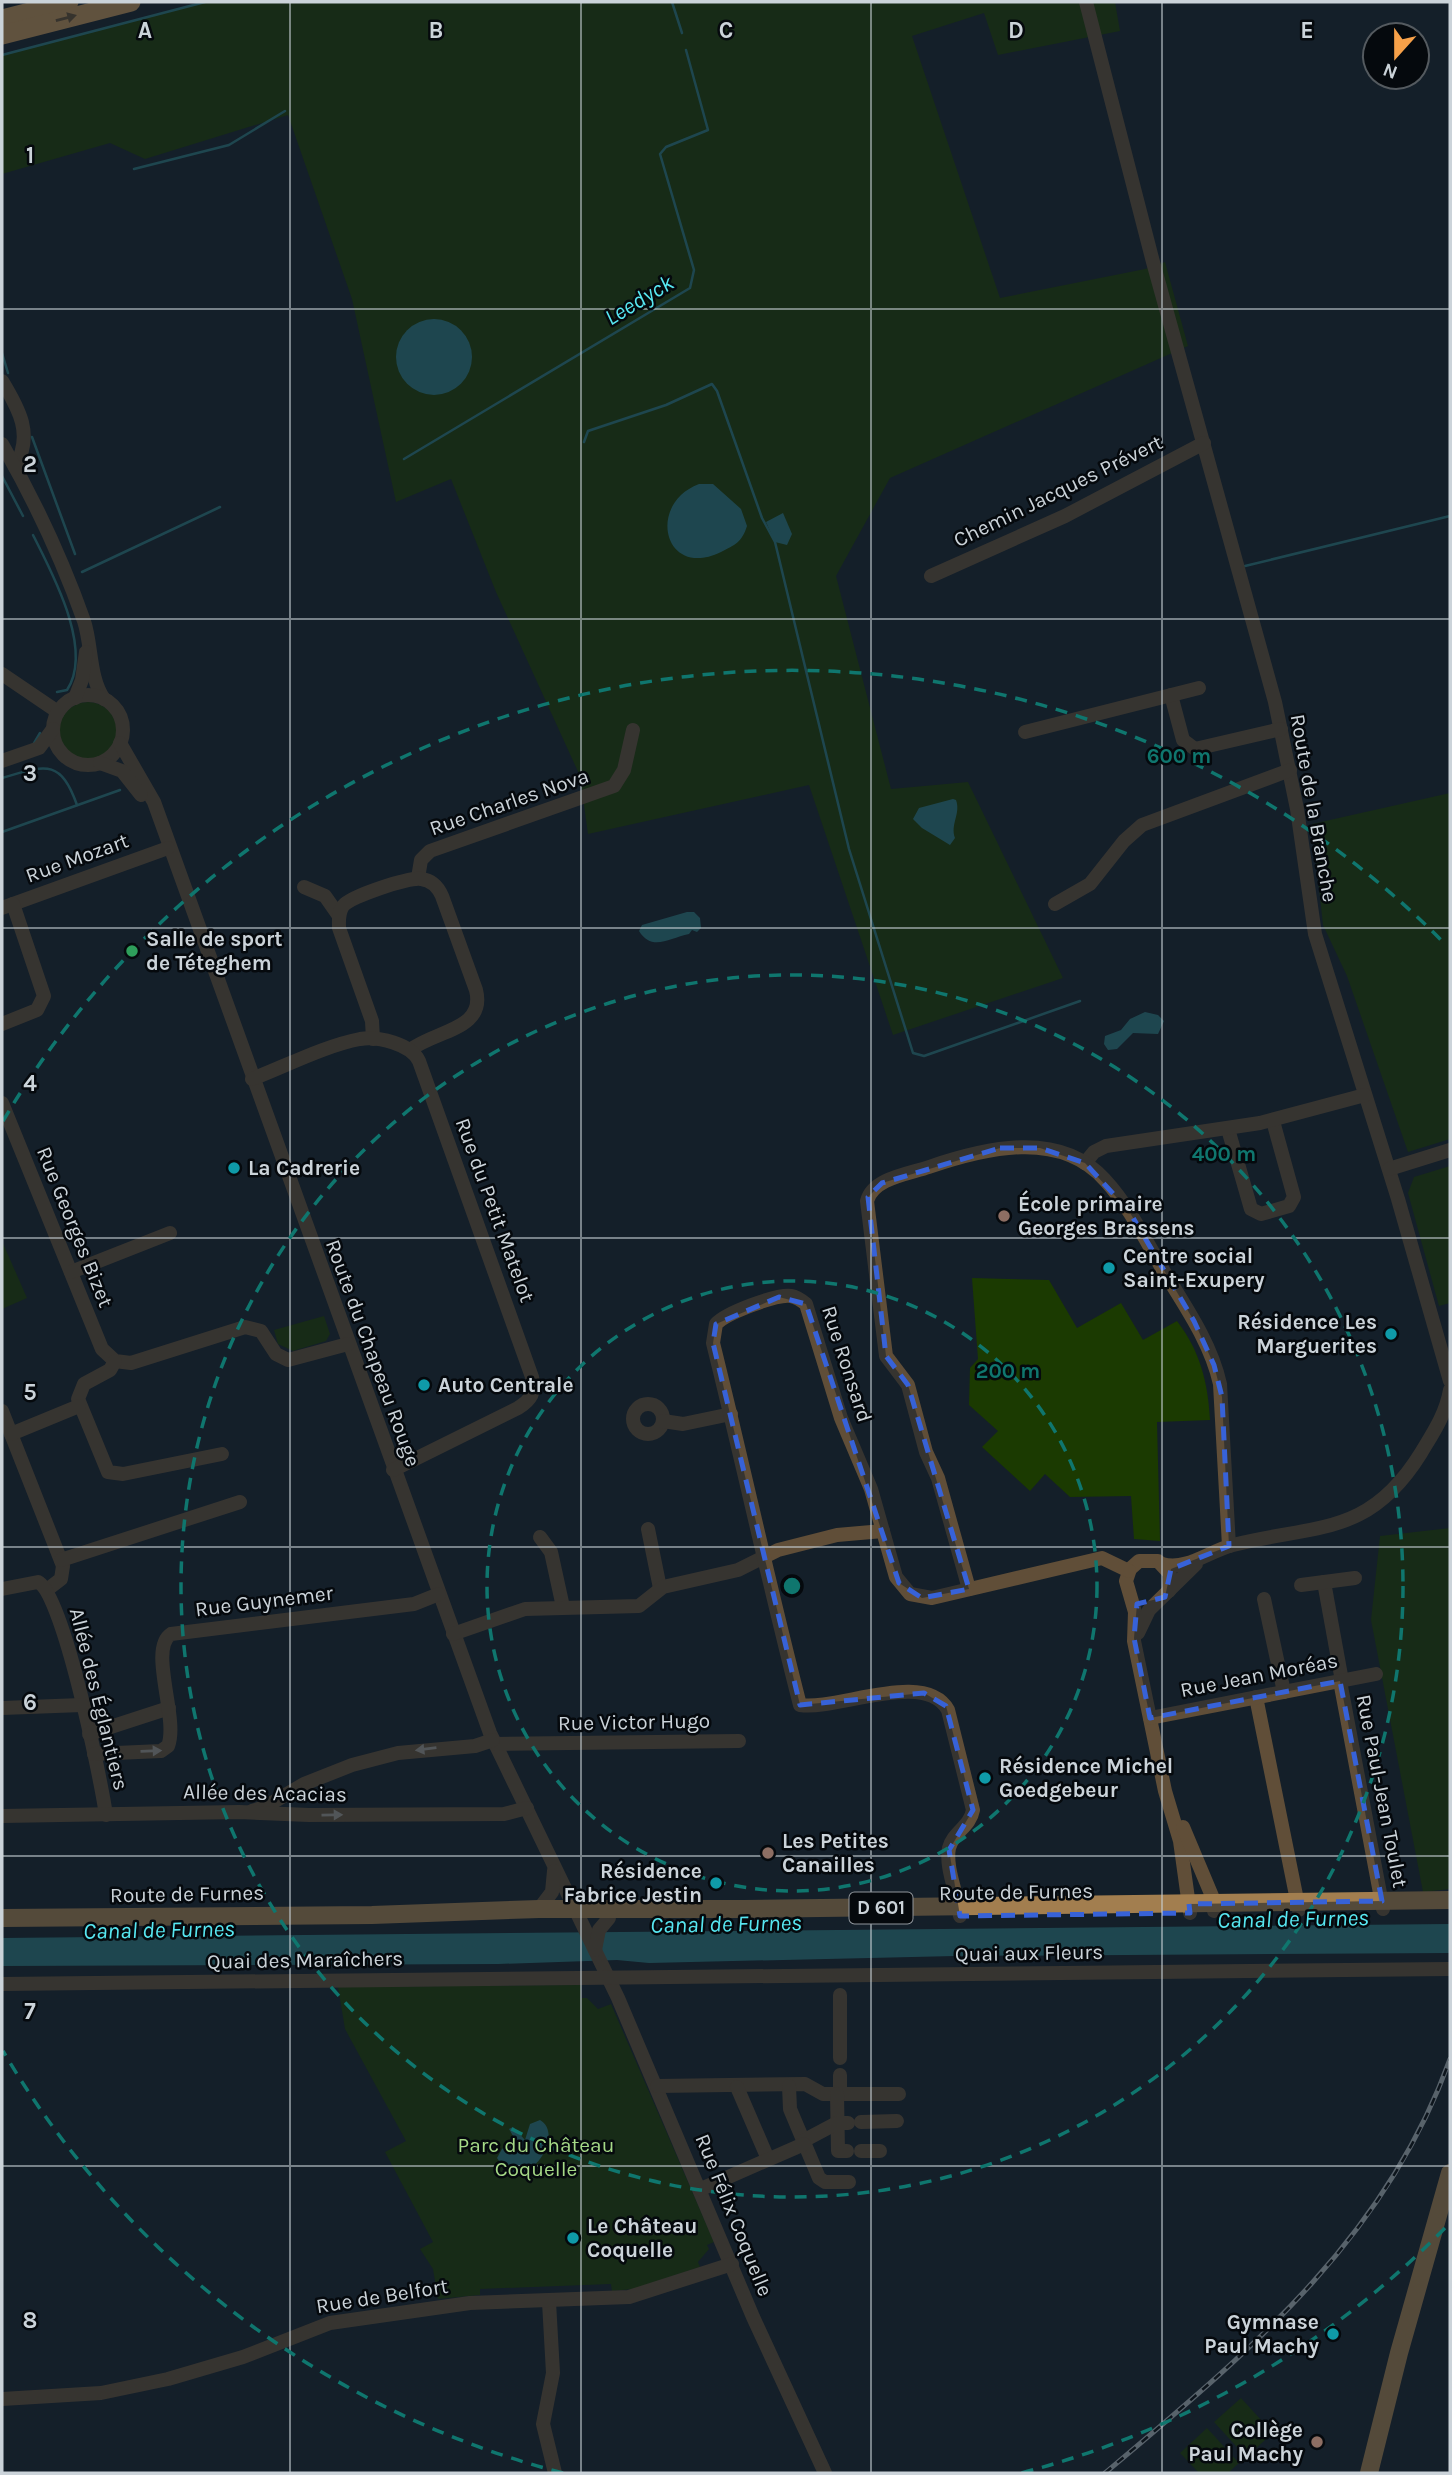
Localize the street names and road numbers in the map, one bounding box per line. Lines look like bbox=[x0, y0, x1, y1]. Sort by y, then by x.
street label: Chemin Jacques Prévert bbox=[950, 430, 1166, 552]
street label: Route de la Branche bbox=[1286, 712, 1342, 904]
street label: Rue Charles Nova bbox=[426, 764, 592, 840]
street label: Rue Mozart bbox=[22, 828, 132, 888]
street label: Rue du Petit Matelot bbox=[451, 1115, 540, 1305]
street label: Rue Georges Bizet bbox=[32, 1143, 118, 1311]
street label: Route du Chapeau Rouge bbox=[321, 1236, 425, 1470]
street label: Rue Ronsard bbox=[817, 1303, 877, 1425]
street label: Rue Guynemer bbox=[194, 1581, 335, 1621]
street label: Allée des Églantiers bbox=[65, 1605, 133, 1793]
street label: Rue Jean Moréas bbox=[1178, 1648, 1340, 1702]
street label: Rue Paul-Jean Toulet bbox=[1351, 1692, 1413, 1890]
street label: Rue Victor Hugo bbox=[558, 1709, 710, 1735]
street label: Allée des Acacias bbox=[183, 1780, 347, 1806]
street label: Route de Furnes bbox=[939, 1879, 1093, 1905]
street label: Route de Furnes bbox=[110, 1881, 264, 1907]
road number: D 601 bbox=[850, 1892, 912, 1924]
street label: Quai aux Fleurs bbox=[955, 1940, 1103, 1966]
street label: Quai des Maraîchers bbox=[207, 1946, 403, 1974]
street label: Rue Félix Coquelle bbox=[690, 2130, 778, 2300]
street label: Rue de Belfort bbox=[314, 2274, 450, 2318]

